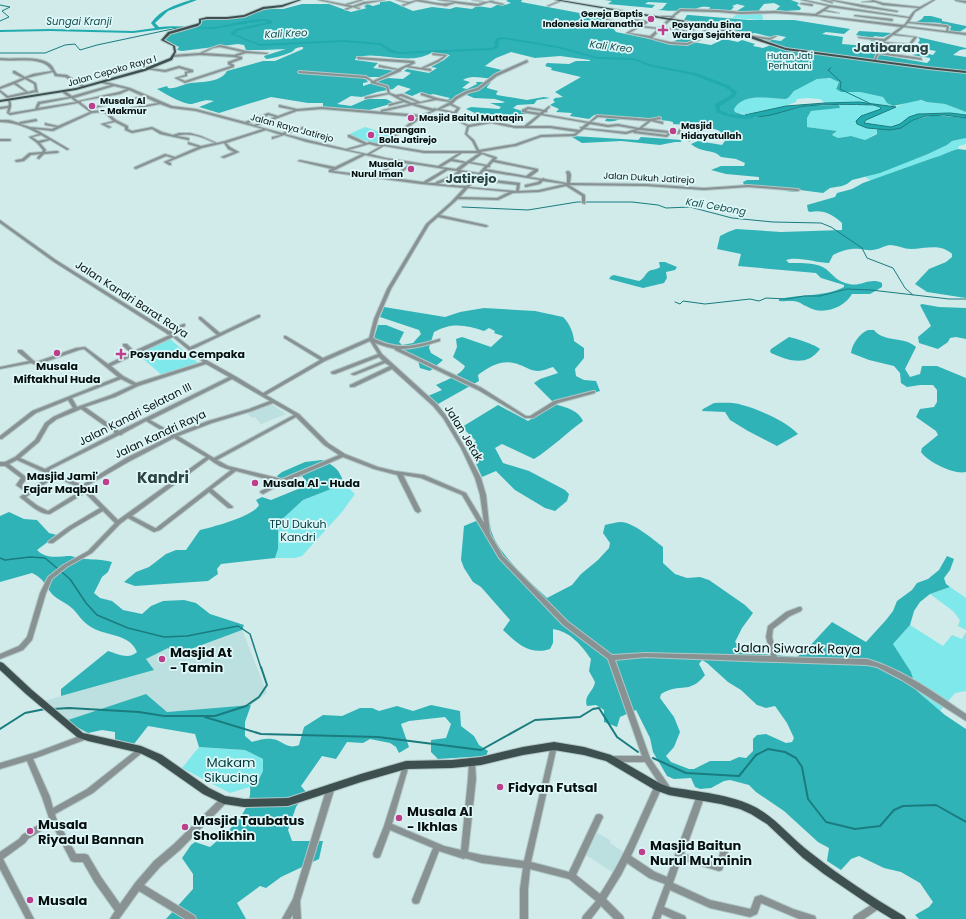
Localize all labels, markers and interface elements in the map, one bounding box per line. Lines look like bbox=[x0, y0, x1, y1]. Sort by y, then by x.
place label: Gereja Baptis Indonesia Maranatha bbox=[543, 8, 643, 30]
water label: Sungai Kranji bbox=[46, 14, 112, 29]
marker: Gereja Baptis Indonesia Maranatha bbox=[646, 14, 656, 24]
place label: Posyandu Bina Warga Sejahtera bbox=[672, 19, 751, 41]
marker: Posyandu Bina Warga Sejahtera bbox=[657, 24, 669, 36]
water label: Kali Kreo bbox=[264, 25, 308, 42]
water label: Kali Kreo bbox=[589, 36, 633, 57]
district label: Jatibarang bbox=[853, 38, 929, 57]
park label: Hutan Jati Perhutani bbox=[767, 50, 813, 72]
street label: Jalan Cepoko Raya I bbox=[66, 53, 158, 89]
place label: Musala Al - Makmur bbox=[100, 95, 147, 117]
marker: Musala Al - Makmur bbox=[87, 101, 97, 111]
street label: Jalan Raya Jatirejo bbox=[249, 111, 335, 145]
place label: Masjid Baitul Muttaqin bbox=[419, 112, 523, 124]
marker: Masjid Baitul Muttaqin bbox=[406, 113, 416, 123]
place label: Masjid Hidayatullah bbox=[681, 120, 741, 142]
place label: Lapangan Bola Jatirejo bbox=[379, 124, 437, 146]
marker: Masjid Hidayatullah bbox=[668, 126, 678, 136]
marker: Lapangan Bola Jatirejo bbox=[366, 130, 376, 140]
place label: Musala Nurul Iman bbox=[351, 158, 403, 180]
marker: Musala Nurul Iman bbox=[406, 164, 416, 174]
district label: Jatirejo bbox=[445, 169, 497, 188]
street label: Jalan Dukuh Jatirejo bbox=[603, 170, 695, 186]
water label: Kali Cebong bbox=[685, 194, 747, 219]
street label: Jalan Kandri Barat Raya bbox=[72, 256, 192, 342]
place label: Posyandu Cempaka bbox=[130, 346, 245, 362]
marker: Musala Miftakhul Huda bbox=[52, 348, 62, 358]
marker: Posyandu Cempaka bbox=[115, 348, 127, 360]
place label: Musala Miftakhul Huda bbox=[14, 358, 100, 387]
street label: Jalan Kandri Selatan III bbox=[76, 379, 194, 449]
street label: Jalan Jetak bbox=[441, 402, 487, 464]
street label: Jalan Kandri Raya bbox=[112, 406, 208, 462]
district label: Kandri bbox=[137, 467, 189, 488]
place label: Masjid Jami' Fajar Maqbul bbox=[24, 468, 98, 497]
place label: Musala Al - Huda bbox=[263, 475, 360, 491]
marker: Masjid Jami' Fajar Maqbul bbox=[101, 477, 111, 487]
marker: Musala Al - Huda bbox=[250, 478, 260, 488]
park label: TPU Dukuh Kandri bbox=[269, 516, 327, 545]
street label: Jalan Siwarak Raya bbox=[734, 638, 860, 659]
place label: Masjid At - Tamin bbox=[170, 643, 232, 677]
marker: Masjid At - Tamin bbox=[157, 654, 167, 664]
park label: Makam Sikucing bbox=[204, 753, 258, 787]
place label: Fidyan Futsal bbox=[508, 778, 598, 797]
marker: Fidyan Futsal bbox=[495, 782, 505, 792]
place label: Musala Al - Ikhlas bbox=[407, 802, 473, 836]
place label: Masjid Taubatus Sholikhin bbox=[193, 811, 304, 845]
marker: Musala Al - Ikhlas bbox=[394, 813, 404, 823]
place label: Musala Riyadul Bannan bbox=[38, 815, 144, 849]
marker: Masjid Taubatus Sholikhin bbox=[180, 822, 190, 832]
marker: Musala Riyadul Bannan bbox=[25, 826, 35, 836]
place label: Masjid Baitun Nurul Mu'minin bbox=[650, 836, 752, 870]
marker: Masjid Baitun Nurul Mu'minin bbox=[637, 847, 647, 857]
place label: Musala bbox=[38, 891, 88, 910]
marker: Musala bbox=[25, 895, 35, 905]

